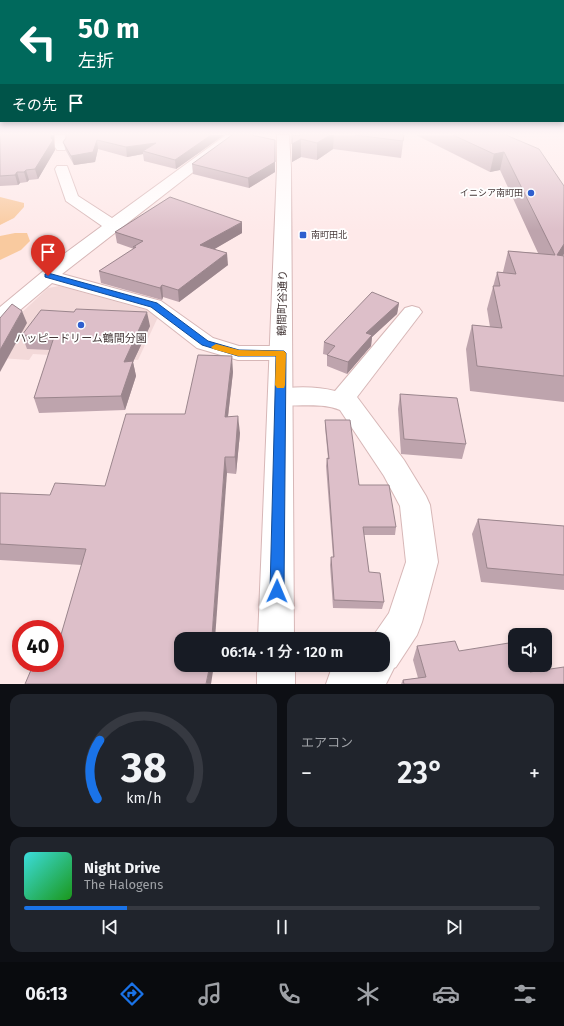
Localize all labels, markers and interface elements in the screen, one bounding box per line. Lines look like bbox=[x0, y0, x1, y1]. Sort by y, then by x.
text: 50 m bbox=[78, 12, 140, 45]
icon: left bbox=[12, 16, 64, 68]
text: 左折 bbox=[78, 50, 114, 72]
icon: arrive bbox=[65, 92, 87, 114]
text: その先 bbox=[12, 96, 57, 114]
place label: イニシア南町田 bbox=[460, 188, 523, 198]
marker: イニシア南町田 bbox=[526, 188, 536, 198]
marker: 南町田北 bbox=[298, 230, 308, 240]
place label: 南町田北 bbox=[311, 230, 347, 240]
pin bbox=[31, 235, 65, 276]
icon: arrive bbox=[37, 241, 59, 263]
street label: 鶴間町谷通り bbox=[275, 270, 290, 336]
marker: ハッピードリーム鶴間分園 bbox=[76, 320, 86, 330]
place label: ハッピードリーム鶴間分園 bbox=[15, 332, 147, 345]
position arrow bbox=[256, 570, 298, 612]
speed limit sign: 40 bbox=[12, 620, 64, 672]
map controls bbox=[508, 628, 552, 672]
button: sound bbox=[508, 628, 552, 672]
text: 06:14 · 1 分 · 120 m bbox=[221, 643, 343, 661]
text: エアコン bbox=[301, 735, 353, 750]
text: 38 bbox=[120, 742, 166, 792]
text: 23° bbox=[397, 755, 444, 791]
text: − bbox=[301, 760, 312, 787]
text: + bbox=[529, 760, 540, 787]
text: km/h bbox=[126, 789, 161, 806]
text: Night Drive bbox=[84, 859, 160, 877]
text: The Halogens bbox=[84, 877, 163, 892]
icon: previous bbox=[99, 916, 121, 938]
icon: pause bbox=[271, 916, 293, 938]
icon: next bbox=[443, 916, 465, 938]
icon: directions bbox=[118, 980, 146, 1008]
icon: music bbox=[196, 980, 224, 1008]
icon: phone bbox=[275, 980, 303, 1008]
icon: climate bbox=[354, 980, 382, 1008]
icon: car bbox=[432, 980, 460, 1008]
icon: filters bbox=[511, 980, 539, 1008]
text: 06:13 bbox=[25, 983, 67, 1005]

